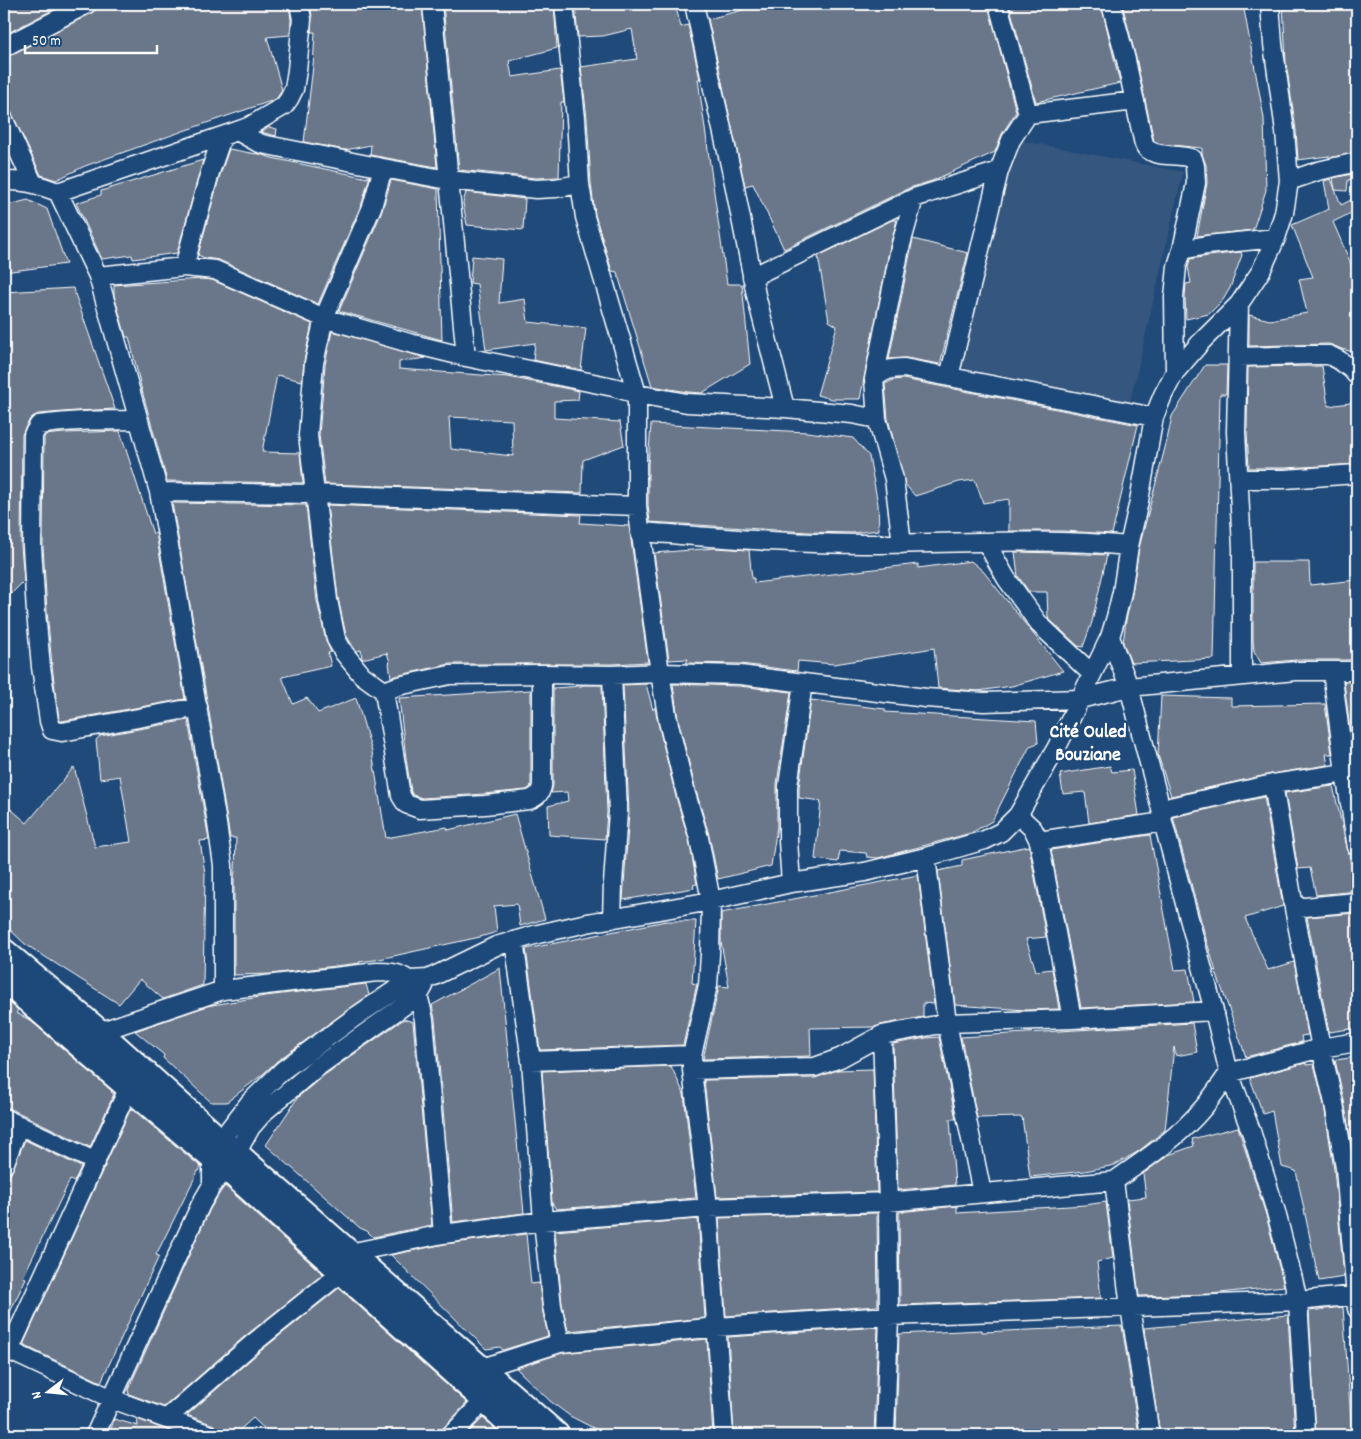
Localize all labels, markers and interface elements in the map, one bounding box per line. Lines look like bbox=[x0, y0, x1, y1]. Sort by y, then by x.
scale bar bbox=[25, 22, 158, 54]
text: 50 m bbox=[32, 31, 61, 53]
district label: Cité Ouled Bouziane bbox=[1049, 719, 1127, 770]
north arrow bbox=[22, 1366, 72, 1416]
text: N bbox=[27, 1389, 48, 1401]

